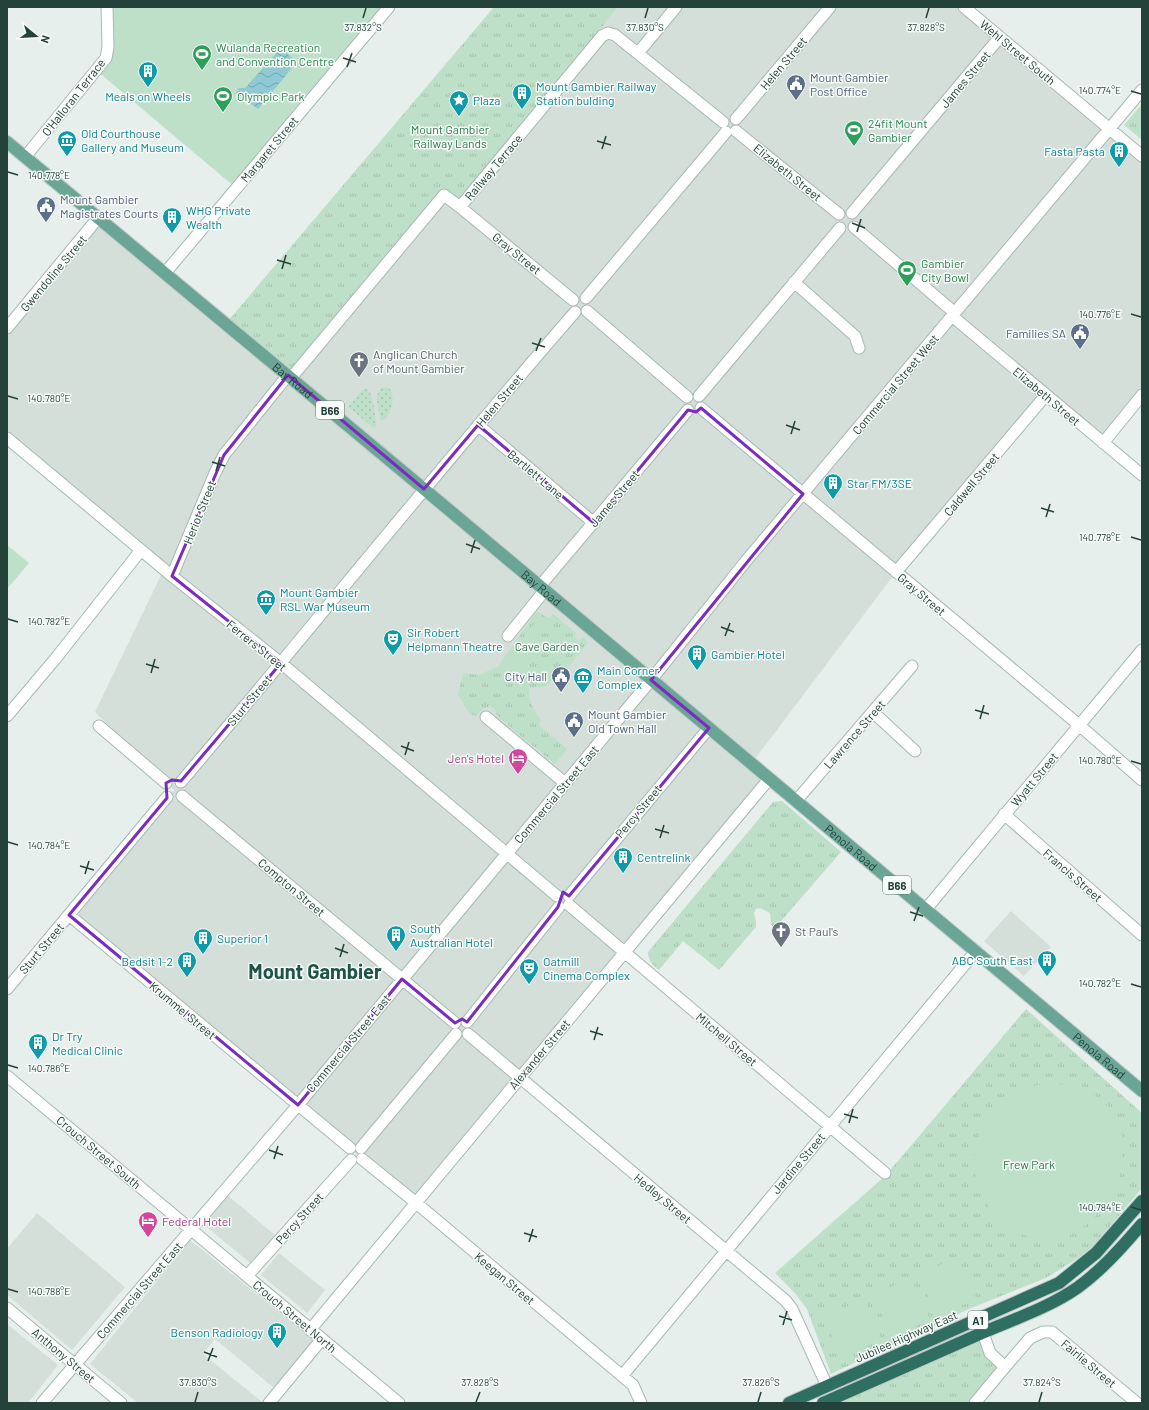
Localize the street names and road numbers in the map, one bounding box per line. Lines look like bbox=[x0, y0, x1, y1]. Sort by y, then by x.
street label: Wehl Street South bbox=[978, 16, 1058, 88]
street label: Helen Street bbox=[757, 34, 809, 92]
street label: James Street bbox=[937, 48, 993, 110]
street label: O'Halloran Terrace bbox=[38, 56, 108, 138]
street label: Margaret Street bbox=[237, 113, 301, 185]
street label: Railway Terrace bbox=[461, 131, 525, 203]
street label: Elizabeth Street bbox=[751, 140, 825, 204]
street label: Gray Street bbox=[490, 229, 544, 277]
street label: Gwendoline Street bbox=[17, 232, 89, 314]
street label: Commercial Street West bbox=[849, 331, 941, 437]
street label: Bay Road bbox=[270, 359, 316, 401]
street label: Elizabeth Street bbox=[1011, 364, 1083, 428]
street label: Helen Street bbox=[473, 371, 525, 429]
road number: B66 bbox=[316, 401, 344, 419]
street label: Bartlett Lane bbox=[505, 447, 567, 501]
street label: Caldwell Street bbox=[941, 450, 1001, 518]
street label: James Street bbox=[586, 467, 642, 529]
street label: Heriot Street bbox=[180, 478, 218, 546]
street label: Bay Road bbox=[519, 567, 565, 608]
street label: Gray Street bbox=[895, 570, 949, 618]
street label: Ferrers Street bbox=[224, 617, 290, 673]
street label: Sturt Street bbox=[224, 672, 274, 728]
street label: Lawrence Street bbox=[820, 697, 888, 771]
street label: Commercial Street East bbox=[511, 742, 601, 846]
street label: Wyatt Street bbox=[1007, 749, 1061, 809]
street label: Percy Street bbox=[612, 782, 664, 840]
street label: Penola Road bbox=[822, 821, 880, 873]
street label: Francis Street bbox=[1041, 846, 1105, 904]
street label: Compton Street bbox=[256, 855, 328, 919]
road number: B66 bbox=[883, 876, 911, 894]
street label: Sturt Street bbox=[16, 920, 66, 976]
street label: Krummel Street bbox=[147, 978, 219, 1042]
street label: Commercial Street East bbox=[303, 991, 393, 1095]
street label: Mitchell Street bbox=[694, 1009, 760, 1069]
street label: Alexander Street bbox=[506, 1016, 572, 1092]
street label: Penola Road bbox=[1070, 1029, 1129, 1081]
street label: Crouch Street South bbox=[54, 1113, 144, 1191]
street label: Jardine Street bbox=[769, 1130, 827, 1196]
street label: Hedley Street bbox=[631, 1170, 695, 1226]
street label: Percy Street bbox=[272, 1189, 326, 1247]
street label: Commercial Street East bbox=[93, 1239, 185, 1341]
street label: Keegan Street bbox=[472, 1249, 538, 1307]
street label: Crouch Street North bbox=[250, 1277, 340, 1355]
street label: Jubilee Highway East bbox=[853, 1307, 959, 1365]
road number: A1 bbox=[968, 1311, 988, 1329]
street label: Anthony Street bbox=[30, 1325, 98, 1385]
street label: Fairlie Street bbox=[1059, 1336, 1119, 1390]

